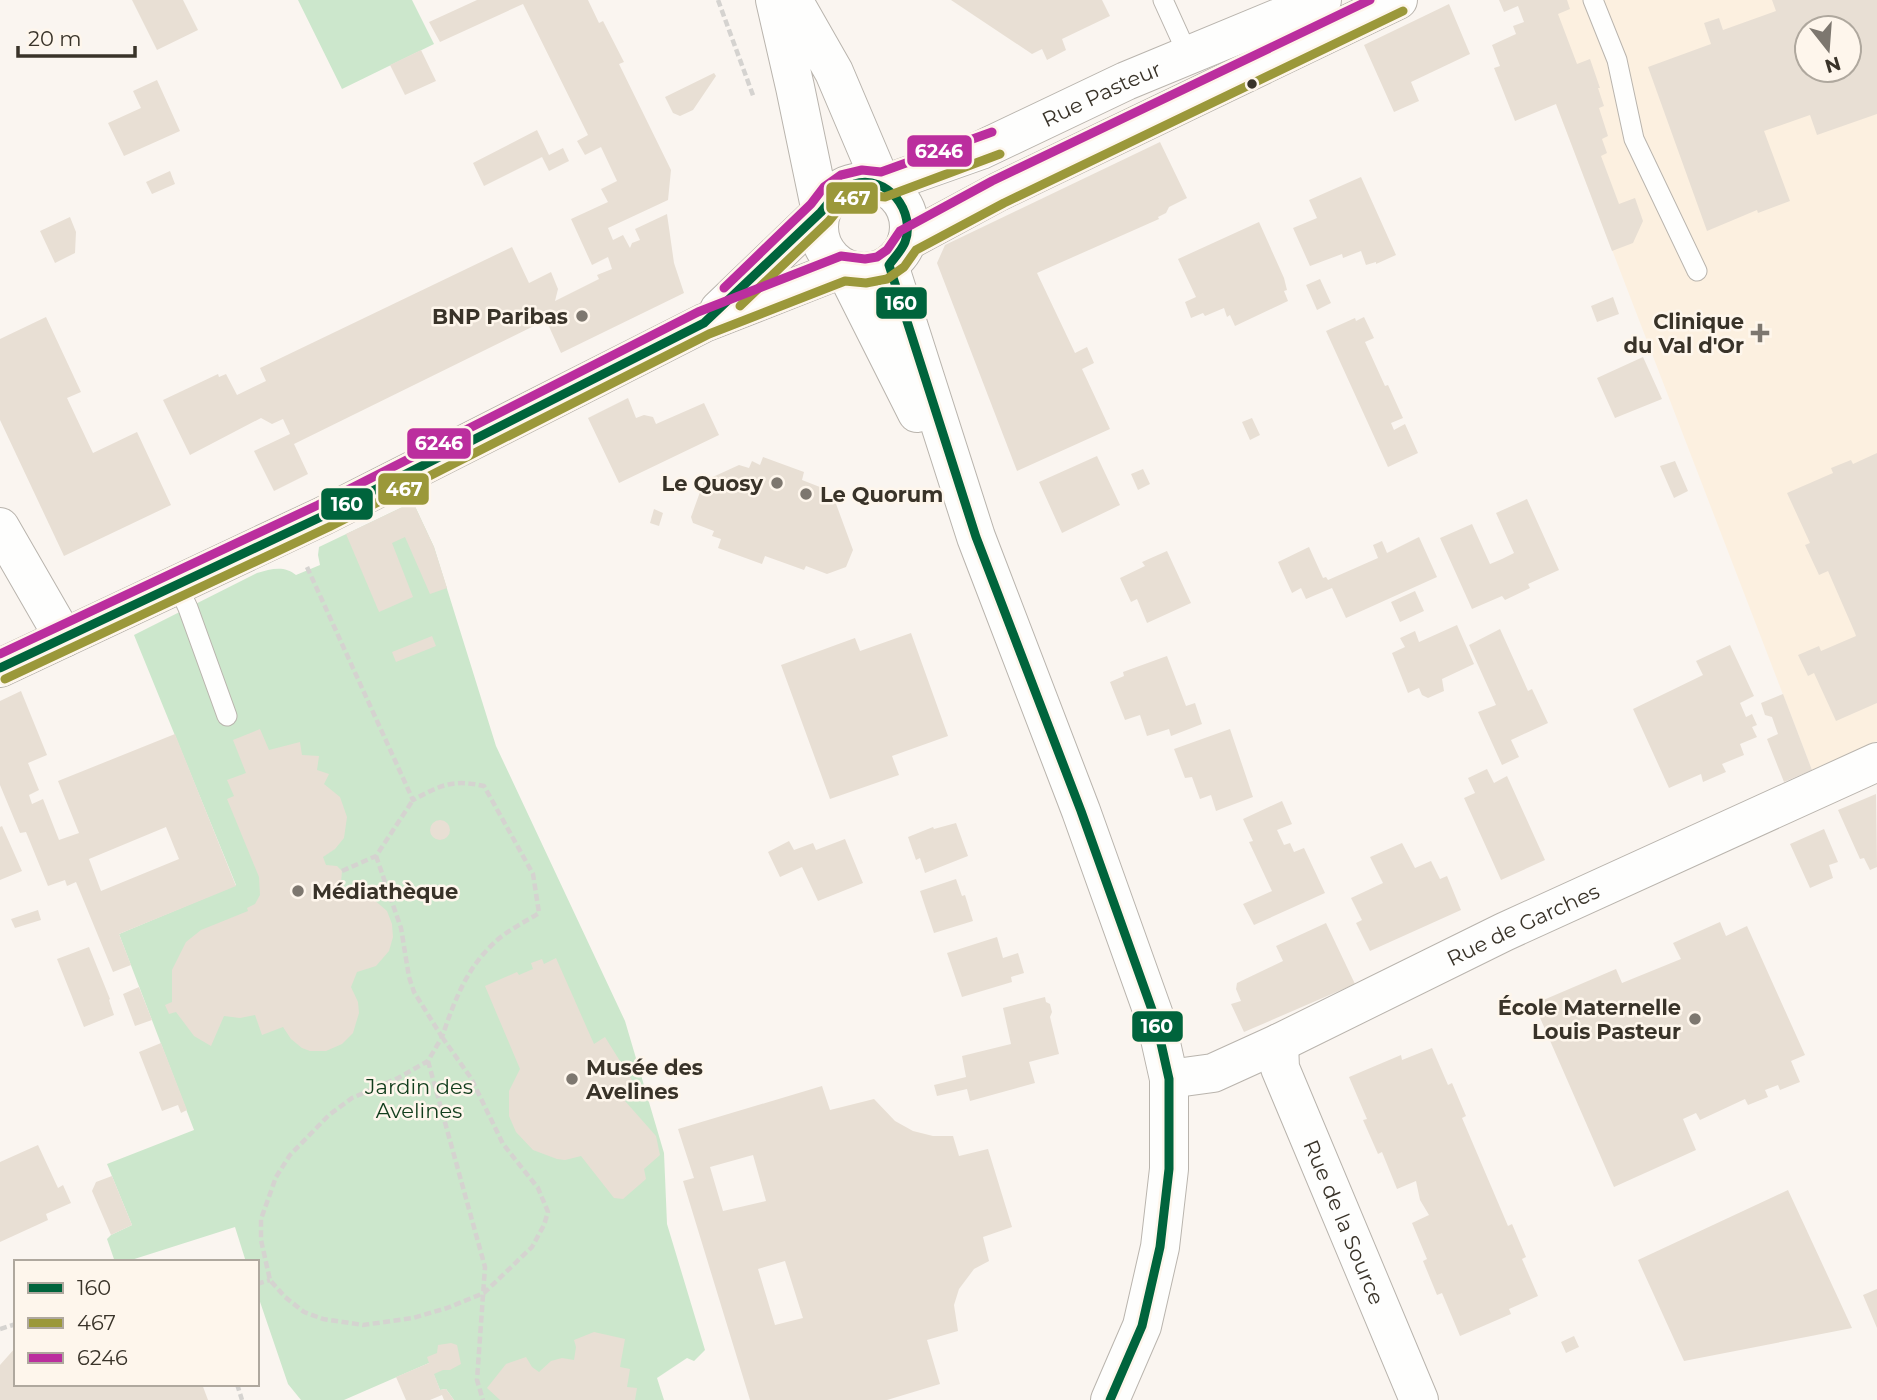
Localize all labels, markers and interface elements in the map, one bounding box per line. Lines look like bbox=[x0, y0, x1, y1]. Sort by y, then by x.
scale bar bbox=[18, 14, 135, 58]
north arrow bbox=[1793, 14, 1863, 84]
text: 20 m bbox=[28, 26, 82, 51]
text: N bbox=[1822, 52, 1844, 78]
street label: Rue Pasteur bbox=[1038, 55, 1165, 132]
unlabelled marker bbox=[1245, 77, 1259, 91]
line badge: 6246 bbox=[906, 134, 973, 168]
text: 6246 bbox=[915, 140, 963, 163]
line badge: 467 bbox=[825, 181, 879, 215]
text: 467 bbox=[834, 187, 871, 210]
line badge: 160 bbox=[875, 286, 928, 320]
text: 160 bbox=[885, 292, 917, 315]
place label: BNP Paribas bbox=[432, 304, 568, 329]
marker: BNP Paribas bbox=[574, 308, 590, 324]
place label: Clinique du Val d'Or bbox=[1624, 309, 1744, 358]
marker: Clinique du Val d'Or bbox=[1750, 323, 1770, 343]
line badge: 6246 bbox=[406, 427, 472, 460]
text: 6246 bbox=[415, 432, 463, 455]
place label: Le Quosy bbox=[662, 471, 763, 496]
line badge: 467 bbox=[377, 472, 430, 506]
marker: Le Quosy bbox=[769, 475, 785, 491]
text: 467 bbox=[386, 478, 423, 501]
place label: Le Quorum bbox=[820, 482, 943, 507]
marker: Le Quorum bbox=[798, 486, 814, 502]
line badge: 160 bbox=[320, 487, 374, 521]
text: 160 bbox=[331, 493, 363, 516]
street label: Rue de Garches bbox=[1442, 878, 1603, 971]
place label: Médiathèque bbox=[312, 879, 458, 904]
marker: Médiathèque bbox=[290, 883, 306, 899]
place label: École Maternelle Louis Pasteur bbox=[1498, 995, 1681, 1044]
line badge: 160 bbox=[1131, 1010, 1184, 1043]
marker: École Maternelle Louis Pasteur bbox=[1687, 1011, 1703, 1027]
text: 160 bbox=[1141, 1015, 1173, 1038]
place label: Musée des Avelines bbox=[585, 1055, 703, 1104]
marker: Musée des Avelines bbox=[564, 1071, 580, 1087]
park label: Jardin des Avelines bbox=[364, 1074, 473, 1123]
street label: Rue de la Source bbox=[1299, 1136, 1390, 1308]
legend bbox=[14, 1260, 259, 1386]
text: 160 bbox=[77, 1275, 111, 1300]
text: 467 bbox=[77, 1310, 116, 1335]
text: 6246 bbox=[77, 1345, 128, 1370]

